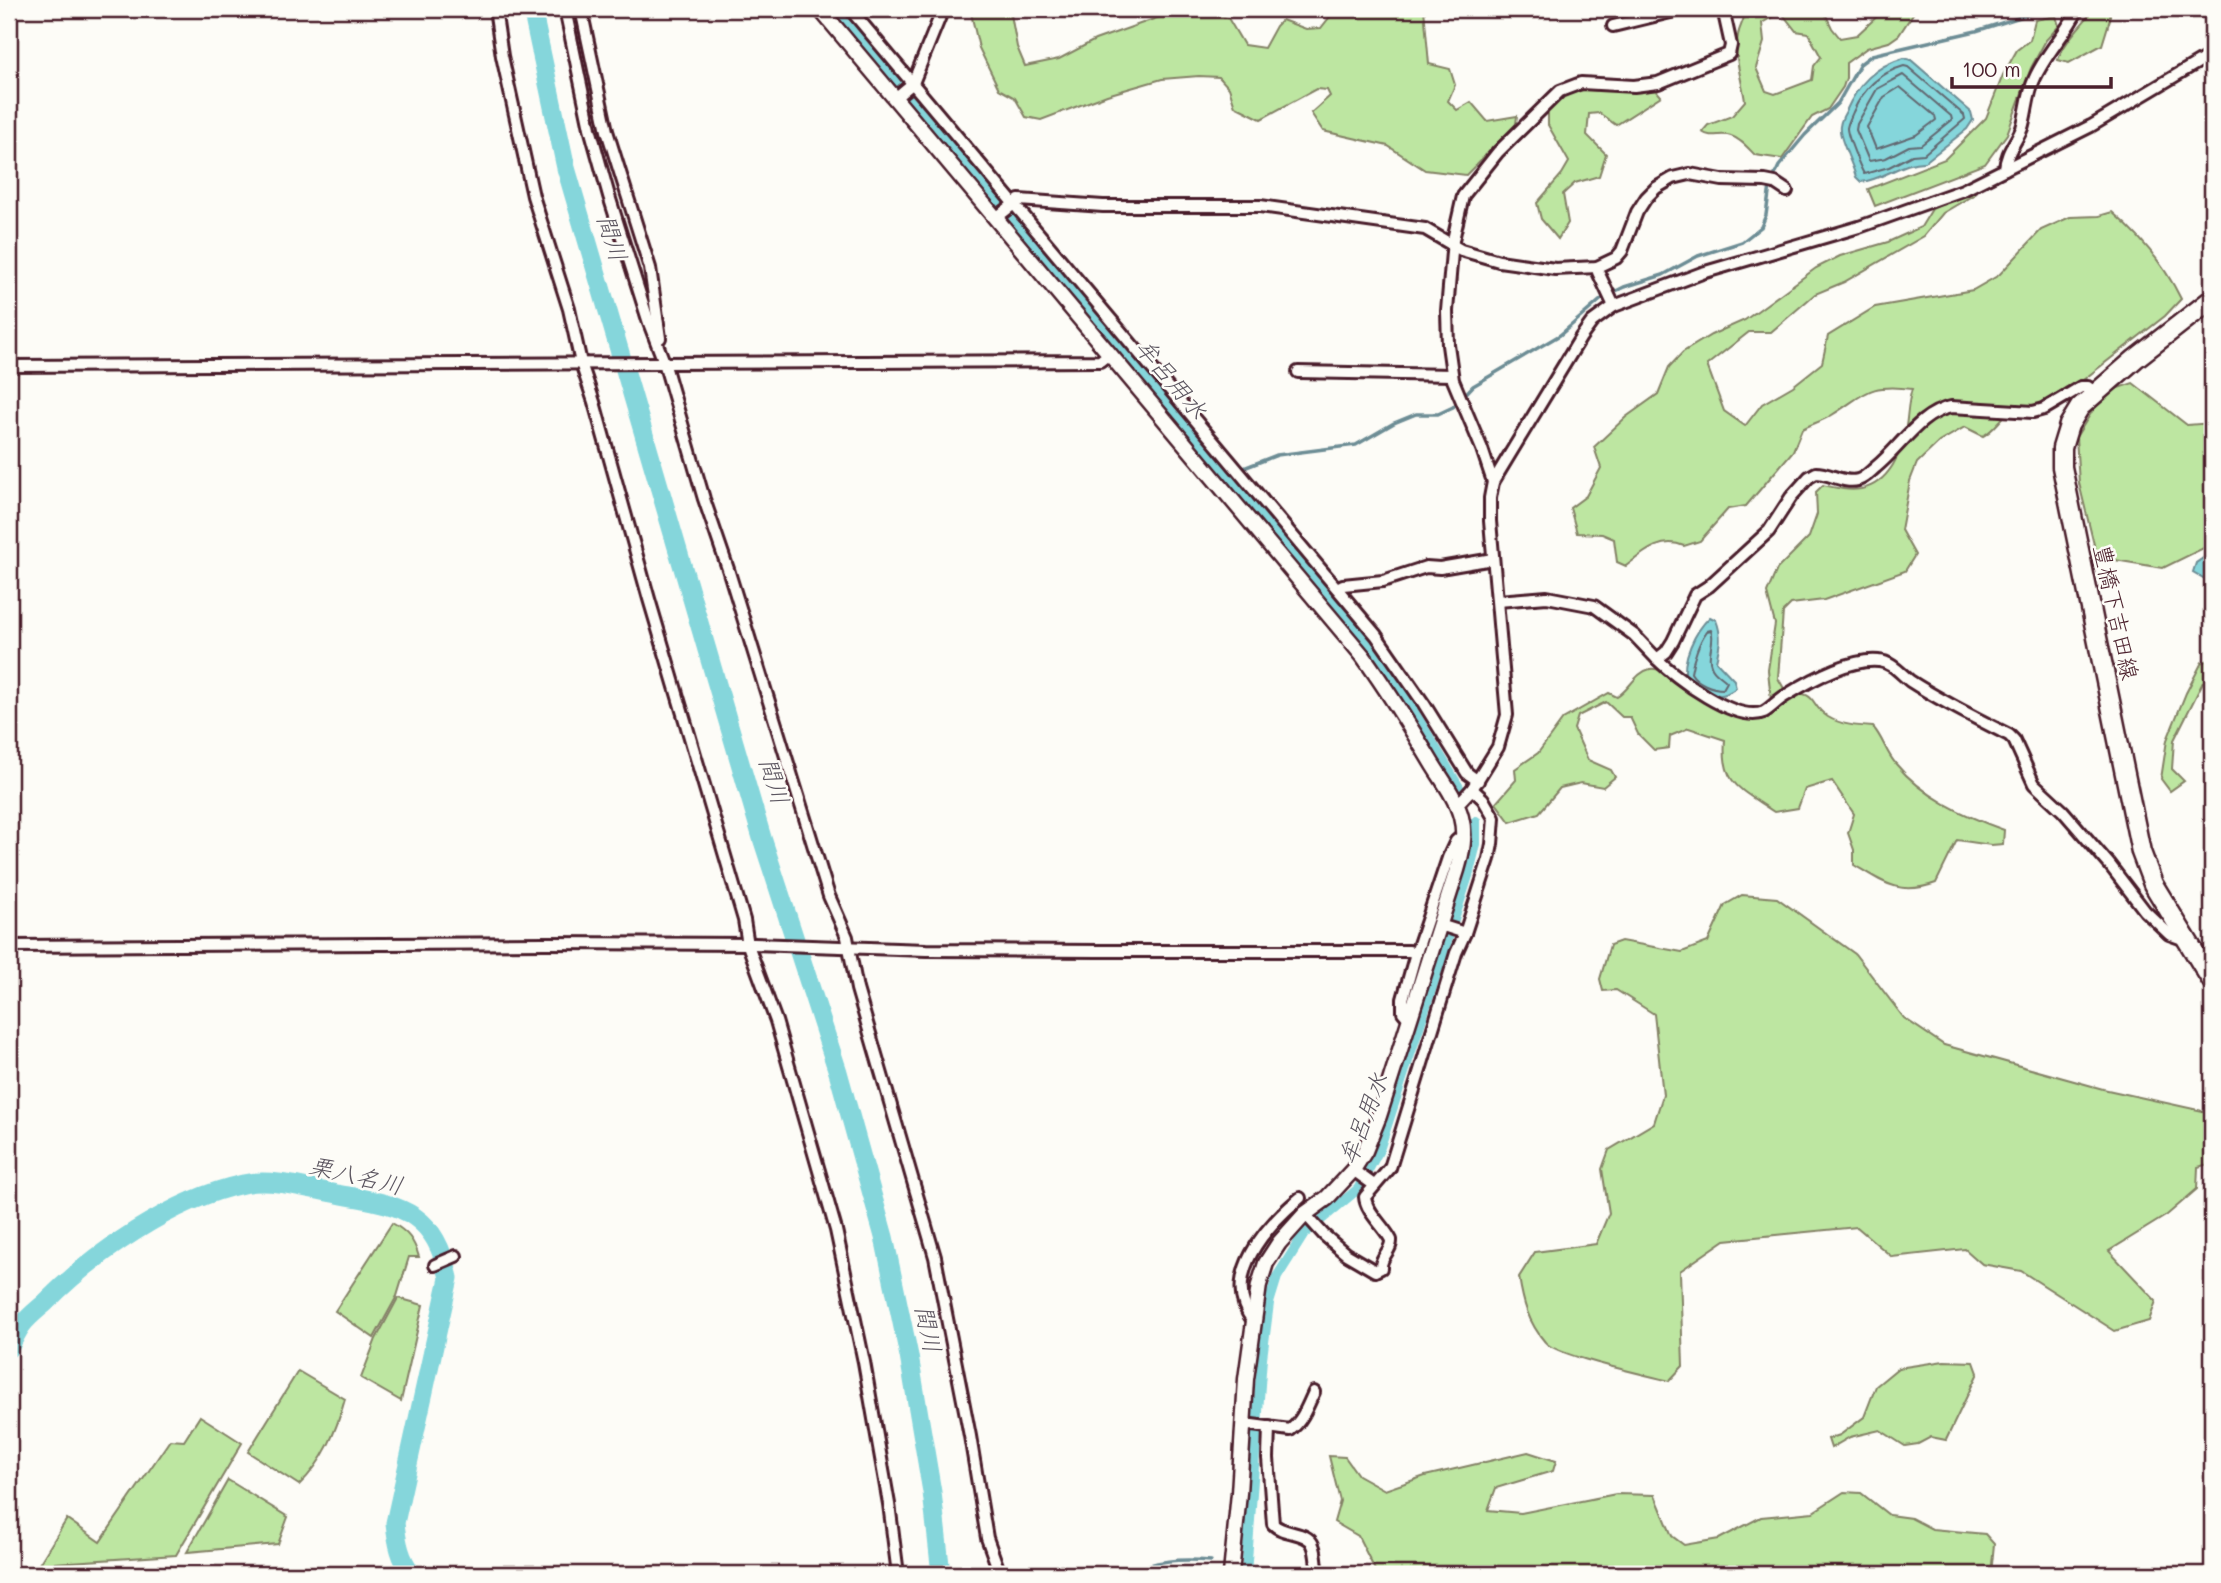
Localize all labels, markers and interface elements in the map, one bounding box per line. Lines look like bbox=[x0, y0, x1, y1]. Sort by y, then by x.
scale bar bbox=[1952, 46, 2111, 90]
text: 100 m bbox=[1962, 55, 2021, 82]
water label: 間川 bbox=[592, 210, 635, 265]
water label: 牟呂用水 bbox=[1129, 331, 1215, 425]
street label: 豊橋下吉田線 bbox=[2088, 541, 2146, 682]
water label: 間川 bbox=[754, 753, 797, 808]
water label: 牟呂用水 bbox=[1331, 1068, 1394, 1169]
water label: 栗八名川 bbox=[306, 1149, 407, 1200]
water label: 間川 bbox=[910, 1302, 949, 1355]

